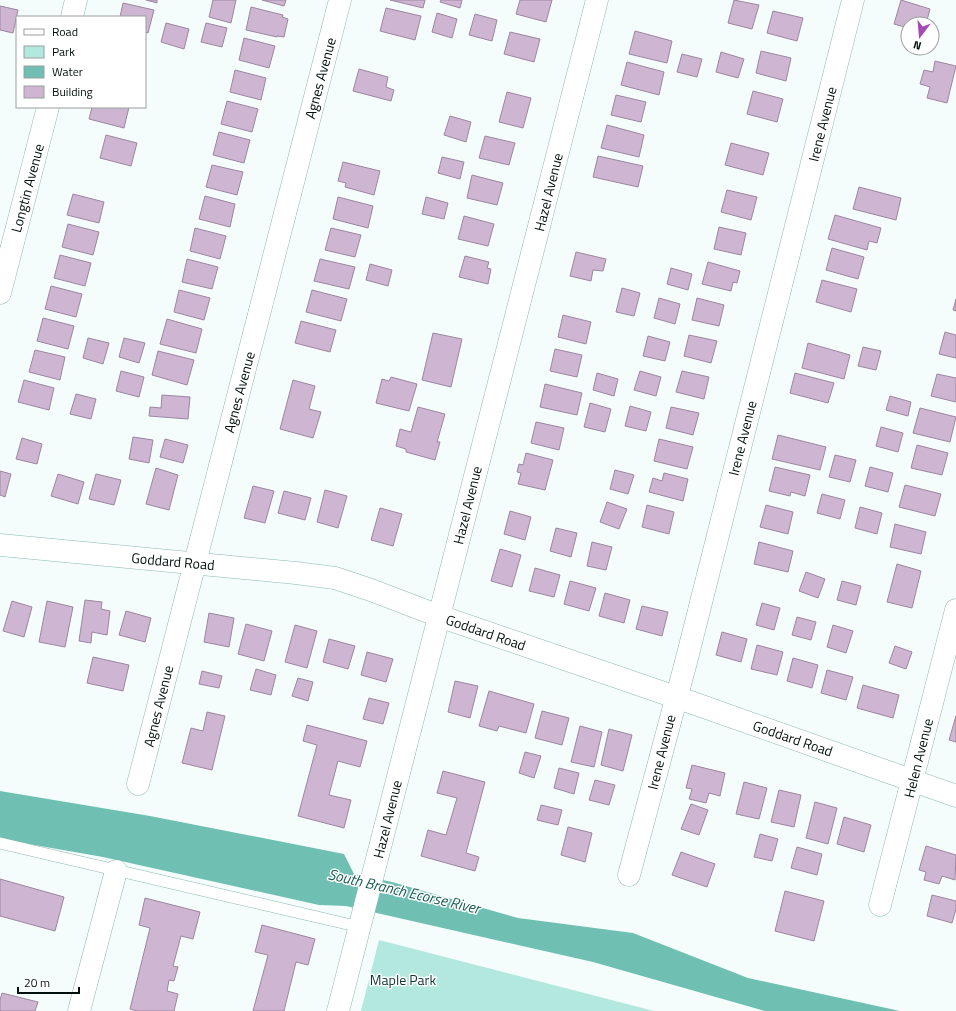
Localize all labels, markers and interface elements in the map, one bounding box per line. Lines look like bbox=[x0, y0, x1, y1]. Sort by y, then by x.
legend bbox=[16, 16, 146, 108]
north arrow bbox=[900, 16, 940, 56]
text: Road bbox=[52, 22, 78, 41]
street label: Agnes Avenue bbox=[299, 35, 341, 121]
text: N bbox=[911, 37, 923, 54]
text: Park bbox=[52, 42, 75, 61]
text: Water bbox=[52, 62, 83, 81]
text: Building bbox=[52, 82, 93, 101]
street label: Irene Avenue bbox=[803, 84, 841, 164]
street label: Longtin Avenue bbox=[5, 141, 49, 235]
street label: Hazel Avenue bbox=[528, 151, 568, 233]
street label: Agnes Avenue bbox=[218, 349, 260, 435]
street label: Irene Avenue bbox=[723, 398, 761, 478]
street label: Hazel Avenue bbox=[447, 464, 487, 546]
street label: Goddard Road bbox=[131, 547, 215, 575]
street label: Goddard Road bbox=[443, 609, 529, 655]
street label: Agnes Avenue bbox=[138, 663, 178, 749]
street label: Irene Avenue bbox=[642, 712, 680, 792]
street label: Goddard Road bbox=[750, 715, 836, 761]
street label: Helen Avenue bbox=[898, 716, 938, 800]
street label: Hazel Avenue bbox=[367, 778, 407, 860]
water label: South Branch Ecorse River bbox=[326, 862, 484, 920]
scale bar bbox=[18, 969, 79, 995]
park label: Maple Park bbox=[370, 969, 436, 990]
text: 20 m bbox=[24, 973, 50, 992]

